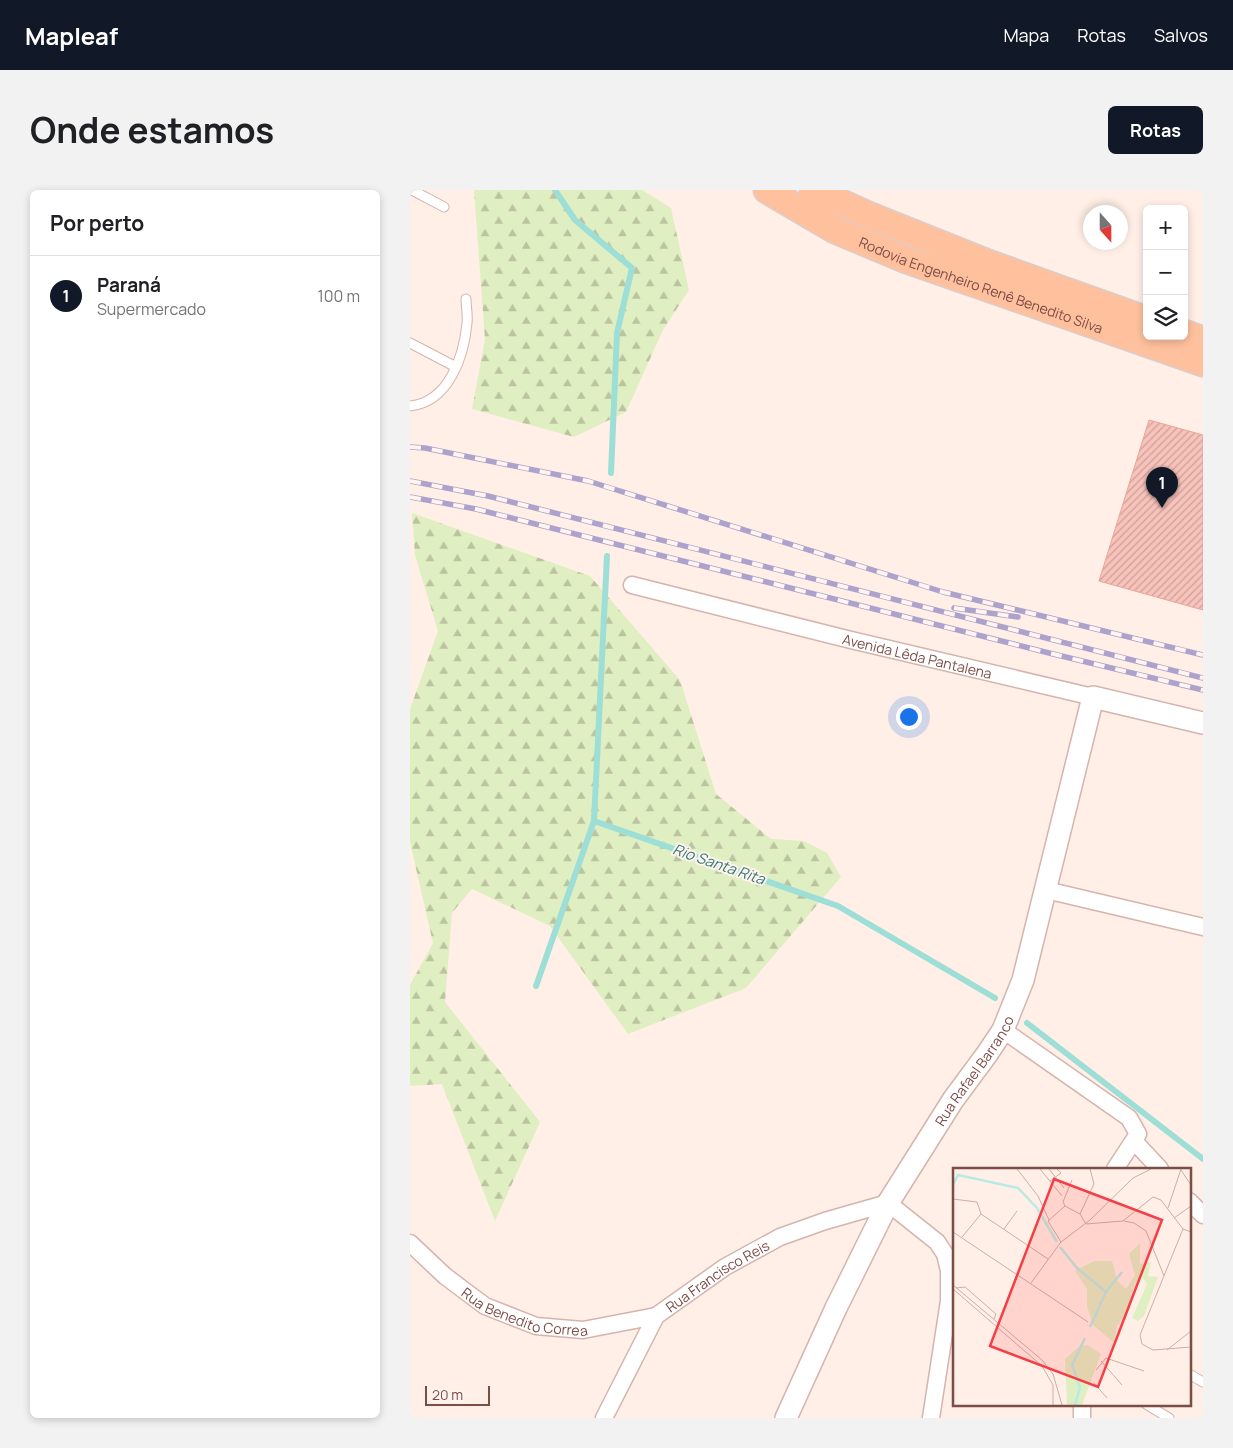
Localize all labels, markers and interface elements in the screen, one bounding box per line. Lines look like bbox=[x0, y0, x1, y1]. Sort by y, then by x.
text: Mapleaf bbox=[25, 19, 118, 52]
text: Mapa bbox=[1003, 23, 1049, 47]
text: Rotas bbox=[1077, 23, 1126, 47]
text: Salvos bbox=[1154, 23, 1208, 47]
text: Onde estamos bbox=[30, 106, 274, 154]
button: Rotas bbox=[1108, 106, 1203, 154]
north arrow bbox=[1083, 205, 1128, 250]
map controls bbox=[1143, 205, 1188, 340]
button: + bbox=[1143, 205, 1188, 250]
text: Por perto bbox=[50, 209, 144, 237]
street label: Rodovia Engenheiro Renê Benedito Silva bbox=[856, 232, 1106, 337]
button: − bbox=[1143, 250, 1188, 295]
text: Paraná bbox=[97, 272, 161, 298]
text: 1 bbox=[62, 285, 70, 307]
text: 100 m bbox=[317, 285, 360, 307]
button: layers bbox=[1143, 295, 1188, 340]
text: Supermercado bbox=[97, 298, 206, 320]
pin: 1 bbox=[1146, 467, 1178, 508]
street label: Avenida Lêda Pantalena bbox=[841, 629, 994, 682]
your location bbox=[896, 704, 922, 730]
water label: Rio Santa Rita bbox=[670, 838, 768, 890]
street label: Rua Rafael Barranco bbox=[930, 1013, 1017, 1129]
inset map bbox=[953, 1168, 1190, 1406]
street label: Rua Francisco Reis bbox=[661, 1235, 773, 1316]
street label: Rua Benedito Correa bbox=[458, 1282, 589, 1340]
scale bar bbox=[425, 1383, 490, 1406]
text: 20 m bbox=[432, 1385, 463, 1404]

